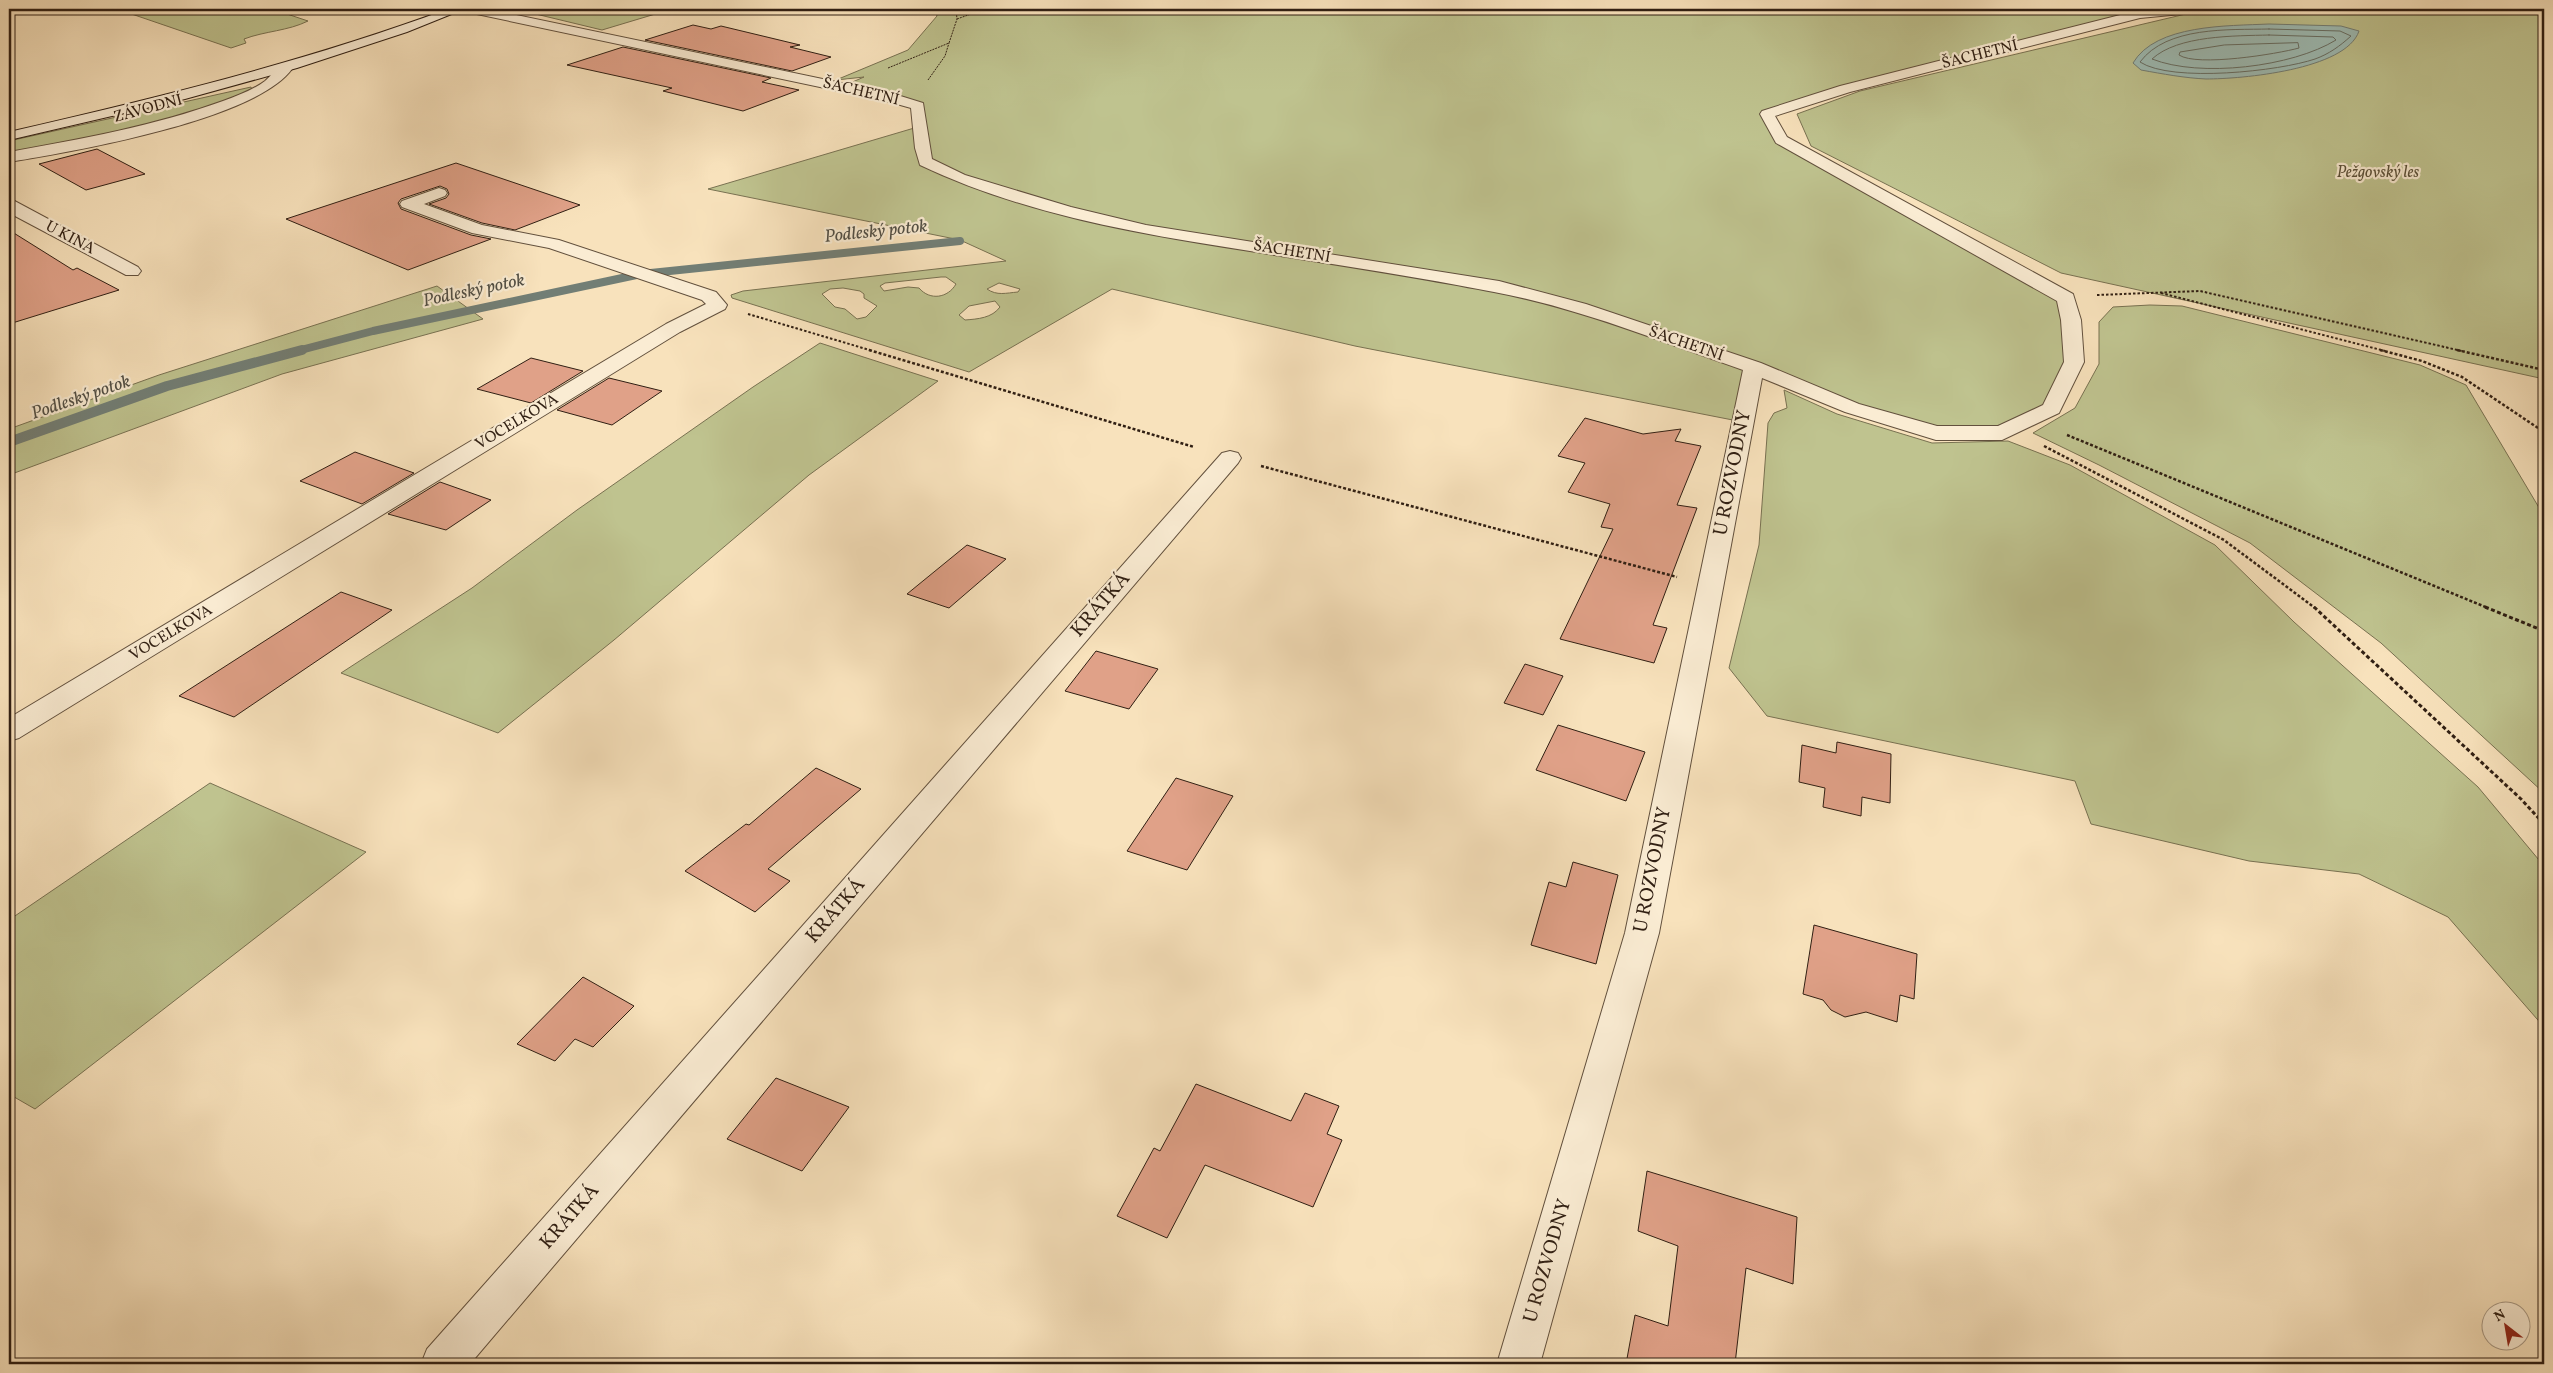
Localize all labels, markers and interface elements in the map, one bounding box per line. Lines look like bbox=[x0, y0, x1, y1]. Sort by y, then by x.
street label: ŠACHETNÍ bbox=[1939, 34, 2021, 75]
street label: ŠACHETNÍ bbox=[820, 72, 902, 111]
street label: ZÁVODNÍ bbox=[111, 89, 185, 129]
park label: Pežgovský les bbox=[2337, 162, 2419, 184]
water label: Podleský potok bbox=[823, 214, 929, 250]
street label: U KINA bbox=[41, 216, 99, 260]
street label: ŠACHETNÍ bbox=[1252, 234, 1332, 269]
water label: Podleský potok bbox=[421, 268, 527, 314]
street label: ŠACHETNÍ bbox=[1646, 320, 1727, 367]
water label: Podleský potok bbox=[28, 369, 134, 427]
street label: VOCELKOVA bbox=[471, 389, 563, 455]
street label: U ROZVODNY bbox=[1707, 407, 1759, 538]
street label: KRÁTKÁ bbox=[1065, 566, 1137, 644]
street label: VOCELKOVA bbox=[125, 600, 217, 666]
street label: U ROZVODNY bbox=[1627, 804, 1679, 935]
street label: KRÁTKÁ bbox=[800, 872, 872, 950]
street label: KRÁTKÁ bbox=[534, 1178, 606, 1256]
street label: U ROZVODNY bbox=[1517, 1195, 1579, 1326]
north arrow bbox=[2480, 1300, 2530, 1350]
text: N bbox=[2491, 1305, 2509, 1327]

